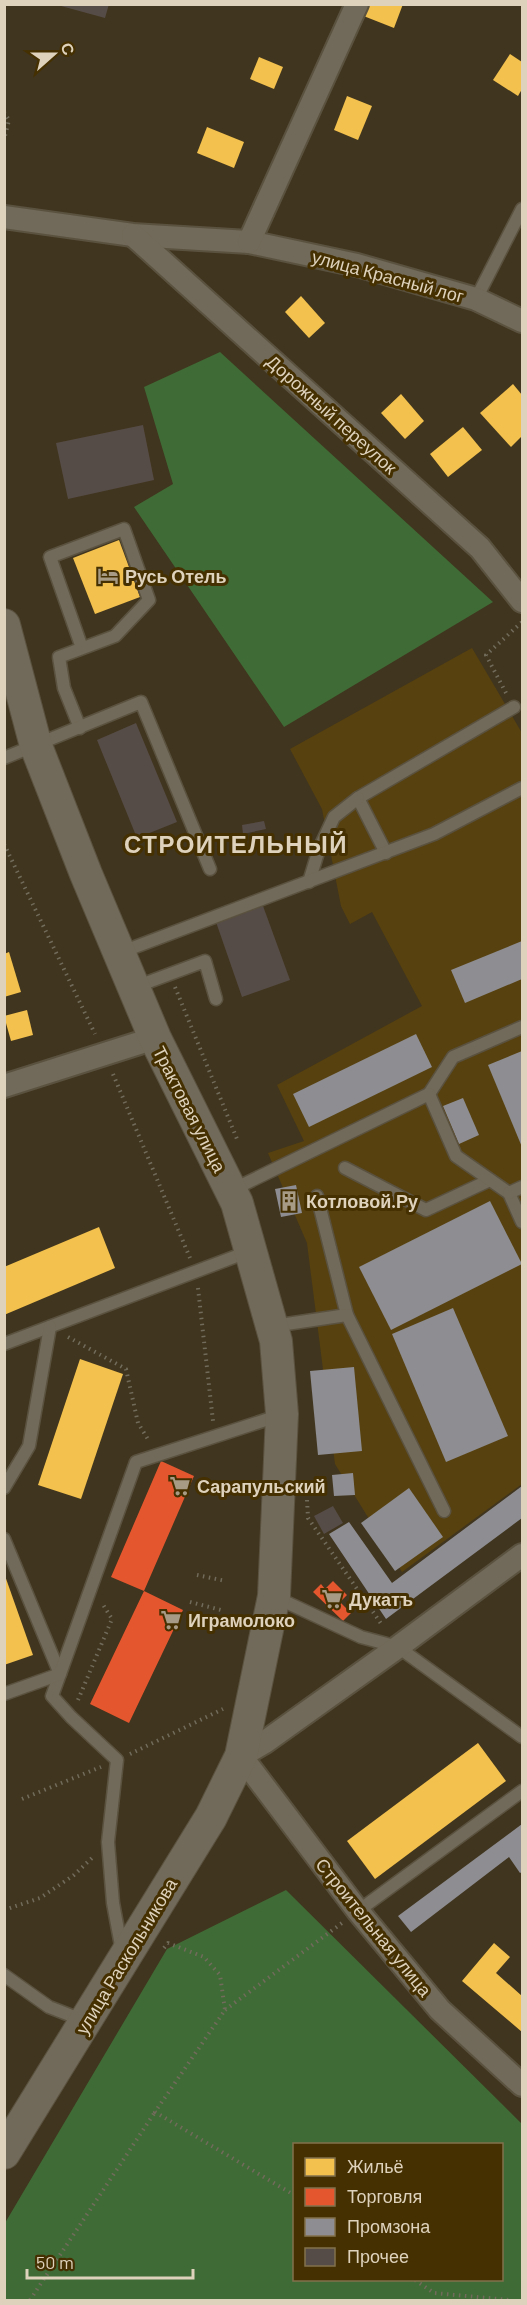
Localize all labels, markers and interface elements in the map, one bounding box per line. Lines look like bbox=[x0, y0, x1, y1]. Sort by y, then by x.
north arrow bbox=[24, 24, 84, 84]
text: С bbox=[58, 40, 80, 58]
street label: улица Красный лог bbox=[310, 245, 467, 307]
street label: Дорожный переулок bbox=[262, 350, 402, 478]
hotel icon: Русь Отель bbox=[96, 564, 120, 588]
place label: Русь Отель bbox=[125, 565, 227, 587]
district label: СТРОИТЕЛЬНЫЙ bbox=[124, 829, 348, 858]
street label: Трактовая улица bbox=[149, 1042, 232, 1177]
building icon: Котловой.Ру bbox=[277, 1189, 301, 1213]
place label: Котловой.Ру bbox=[306, 1190, 418, 1212]
supermarket icon: Сарапульский bbox=[168, 1474, 192, 1498]
place label: Сарапульский bbox=[197, 1475, 326, 1497]
supermarket icon: Дукатъ bbox=[320, 1587, 344, 1611]
place label: Дукатъ bbox=[349, 1588, 413, 1610]
supermarket icon: Играмолоко bbox=[159, 1608, 183, 1632]
place label: Играмолоко bbox=[188, 1609, 295, 1631]
street label: Строительная улица bbox=[312, 1853, 437, 2001]
street label: улица Раскольникова bbox=[71, 1873, 182, 2038]
legend bbox=[293, 2143, 503, 2281]
text: Жильё bbox=[347, 2155, 404, 2177]
text: Торговля bbox=[347, 2185, 422, 2207]
text: Промзона bbox=[347, 2215, 431, 2237]
scale bar bbox=[27, 2242, 194, 2280]
text: Прочее bbox=[347, 2245, 409, 2267]
text: 50 m bbox=[36, 2251, 74, 2273]

